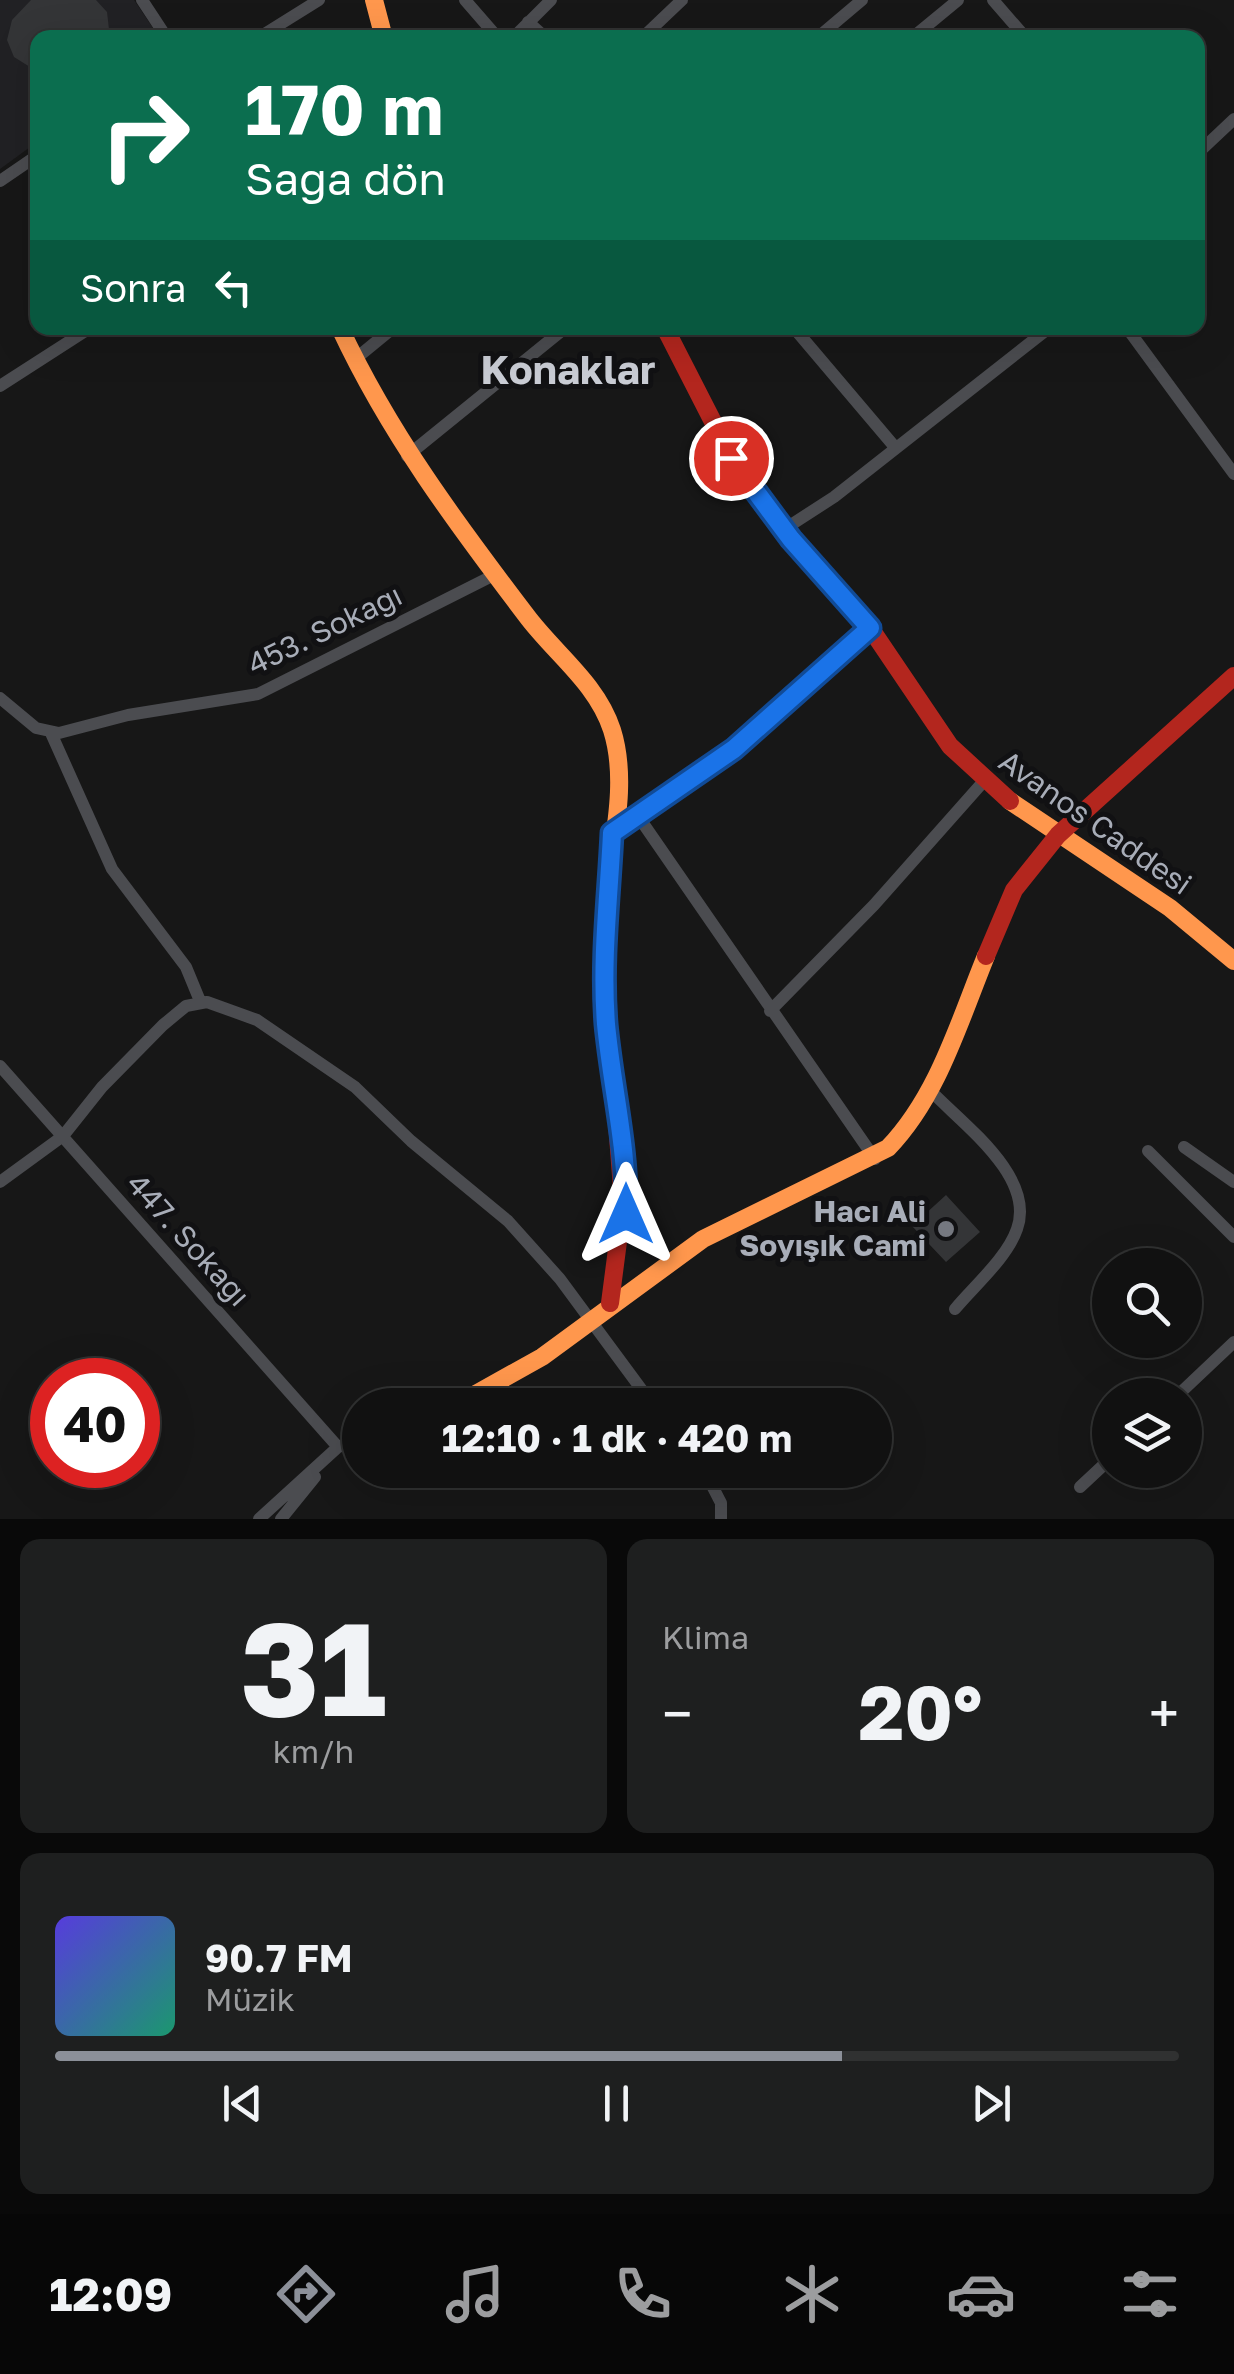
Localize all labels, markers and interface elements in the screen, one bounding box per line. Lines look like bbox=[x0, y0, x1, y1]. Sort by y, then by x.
text: 170 m bbox=[245, 66, 443, 150]
icon: right bbox=[80, 70, 210, 200]
text: Sağa dön bbox=[245, 151, 446, 205]
icon: left bbox=[206, 260, 261, 315]
text: Sonra bbox=[80, 265, 186, 310]
district label: Konaklar bbox=[481, 345, 656, 393]
pin bbox=[689, 416, 774, 501]
icon: arrive bbox=[704, 431, 759, 486]
street label: 453. Sokağı bbox=[242, 576, 408, 682]
street label: Avanos Caddesi bbox=[992, 742, 1199, 902]
position arrow bbox=[574, 1162, 678, 1266]
street label: 447. Sokağı bbox=[120, 1165, 258, 1313]
place label: Hacı Ali Soyışık Cami bbox=[739, 1193, 926, 1263]
marker: Hacı Ali Soyışık Cami bbox=[935, 1218, 957, 1240]
map controls bbox=[1092, 1248, 1202, 1488]
button: search bbox=[1092, 1248, 1202, 1358]
speed limit sign: 40 bbox=[30, 1358, 160, 1488]
button: layers bbox=[1092, 1378, 1202, 1488]
text: 12:10 · 1 dk · 420 m bbox=[442, 1415, 792, 1460]
text: 31 bbox=[240, 1589, 387, 1745]
text: Klima bbox=[662, 1618, 749, 1656]
text: 20° bbox=[859, 1666, 982, 1757]
text: − bbox=[662, 1680, 692, 1746]
text: + bbox=[1149, 1680, 1179, 1746]
text: km/h bbox=[273, 1732, 354, 1770]
text: 90.7 FM bbox=[205, 1935, 353, 1980]
text: Müzik bbox=[205, 1980, 295, 2018]
icon: previous bbox=[215, 2076, 270, 2131]
icon: pause bbox=[589, 2076, 644, 2131]
icon: next bbox=[964, 2076, 1019, 2131]
icon: directions bbox=[271, 2259, 341, 2329]
icon: music bbox=[440, 2259, 510, 2329]
icon: phone bbox=[608, 2259, 678, 2329]
icon: climate bbox=[777, 2259, 847, 2329]
icon: car bbox=[946, 2259, 1016, 2329]
icon: filters bbox=[1115, 2259, 1185, 2329]
text: 12:09 bbox=[49, 2267, 172, 2321]

